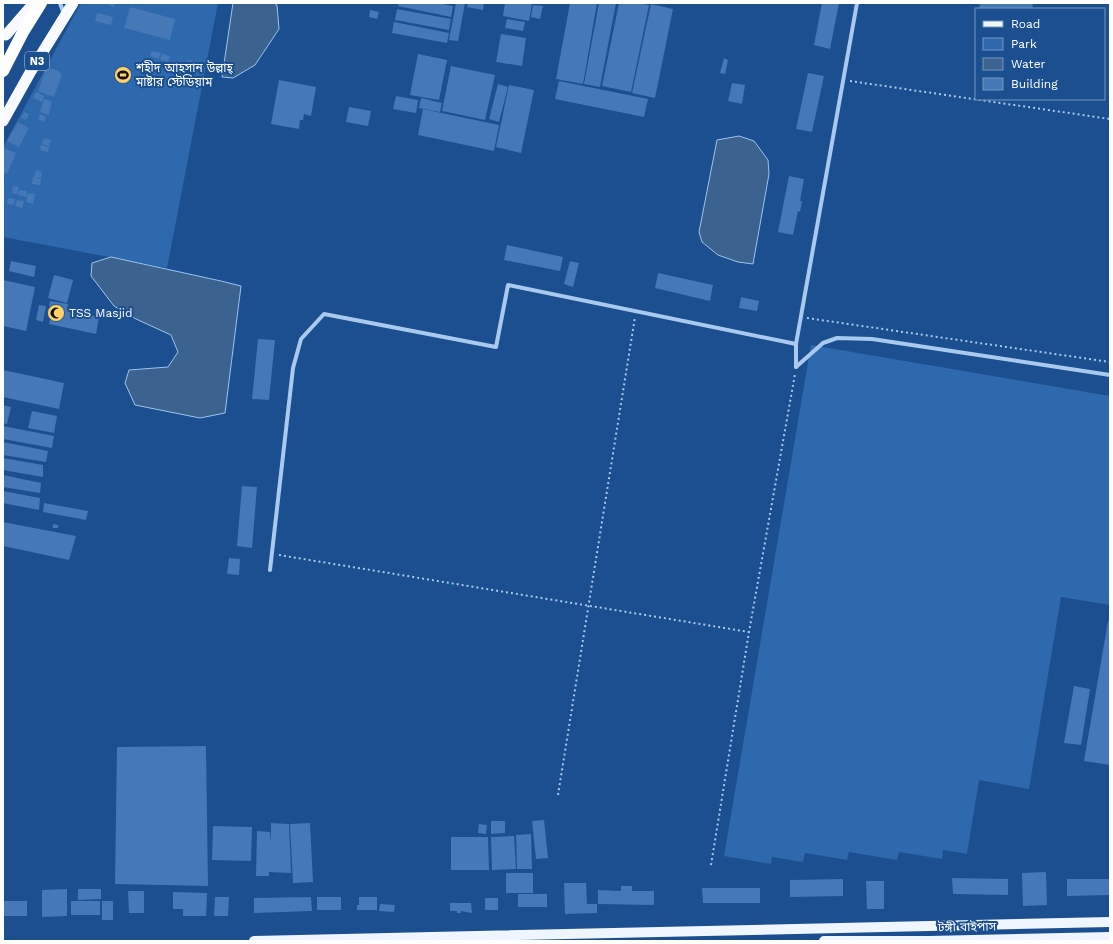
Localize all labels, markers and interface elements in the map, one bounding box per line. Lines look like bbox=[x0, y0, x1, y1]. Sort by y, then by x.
legend bbox=[975, 8, 1105, 100]
text: Road bbox=[1011, 17, 1040, 31]
text: Park bbox=[1011, 37, 1037, 51]
road number: N3 bbox=[25, 52, 49, 70]
text: Water bbox=[1011, 57, 1046, 71]
place label: শহীদ আহসান উল্লাহ্‌ মাষ্টার স্টেডিয়াম bbox=[135, 60, 234, 89]
sports icon: শহীদ আহসান উল্লাহ্‌ মাষ্টার স্টেডিয়াম bbox=[113, 65, 133, 85]
text: Building bbox=[1011, 77, 1058, 91]
mosque icon: TSS Masjid bbox=[46, 303, 66, 323]
place label: TSS Masjid bbox=[69, 306, 133, 320]
street label: টঙ্গী বাইপাস bbox=[937, 918, 997, 935]

